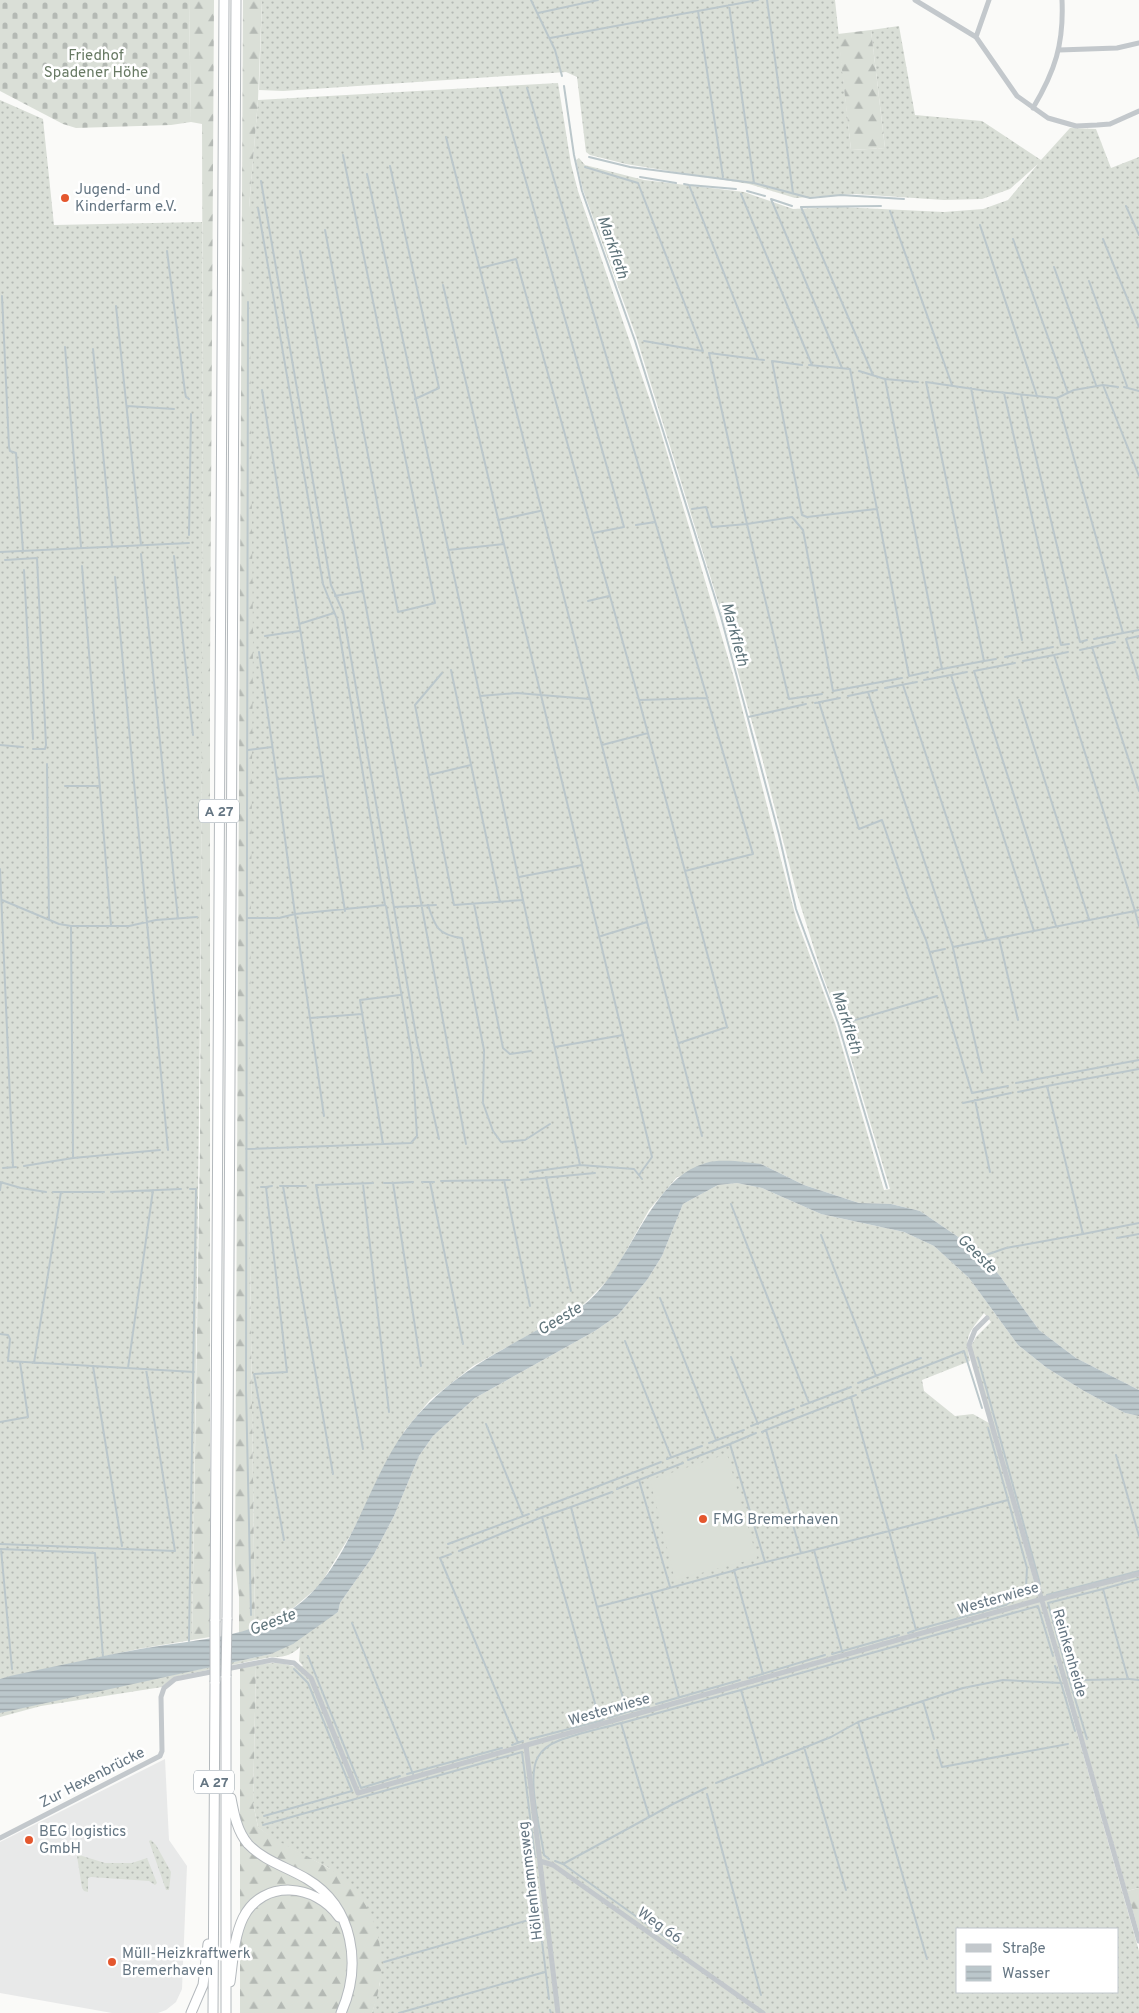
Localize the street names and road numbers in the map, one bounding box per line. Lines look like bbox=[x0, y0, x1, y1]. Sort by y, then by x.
road number: A 27 bbox=[199, 799, 239, 822]
street label: Westerwiese bbox=[955, 1579, 1041, 1620]
street label: Reinkenheide bbox=[1047, 1607, 1090, 1700]
street label: Westerwiese bbox=[566, 1690, 652, 1731]
street label: Zur Hexenbrücke bbox=[37, 1744, 148, 1813]
road number: A 27 bbox=[194, 1770, 234, 1794]
street label: Höllenhammsweg bbox=[515, 1820, 548, 1941]
street label: Weg 66 bbox=[633, 1904, 685, 1949]

